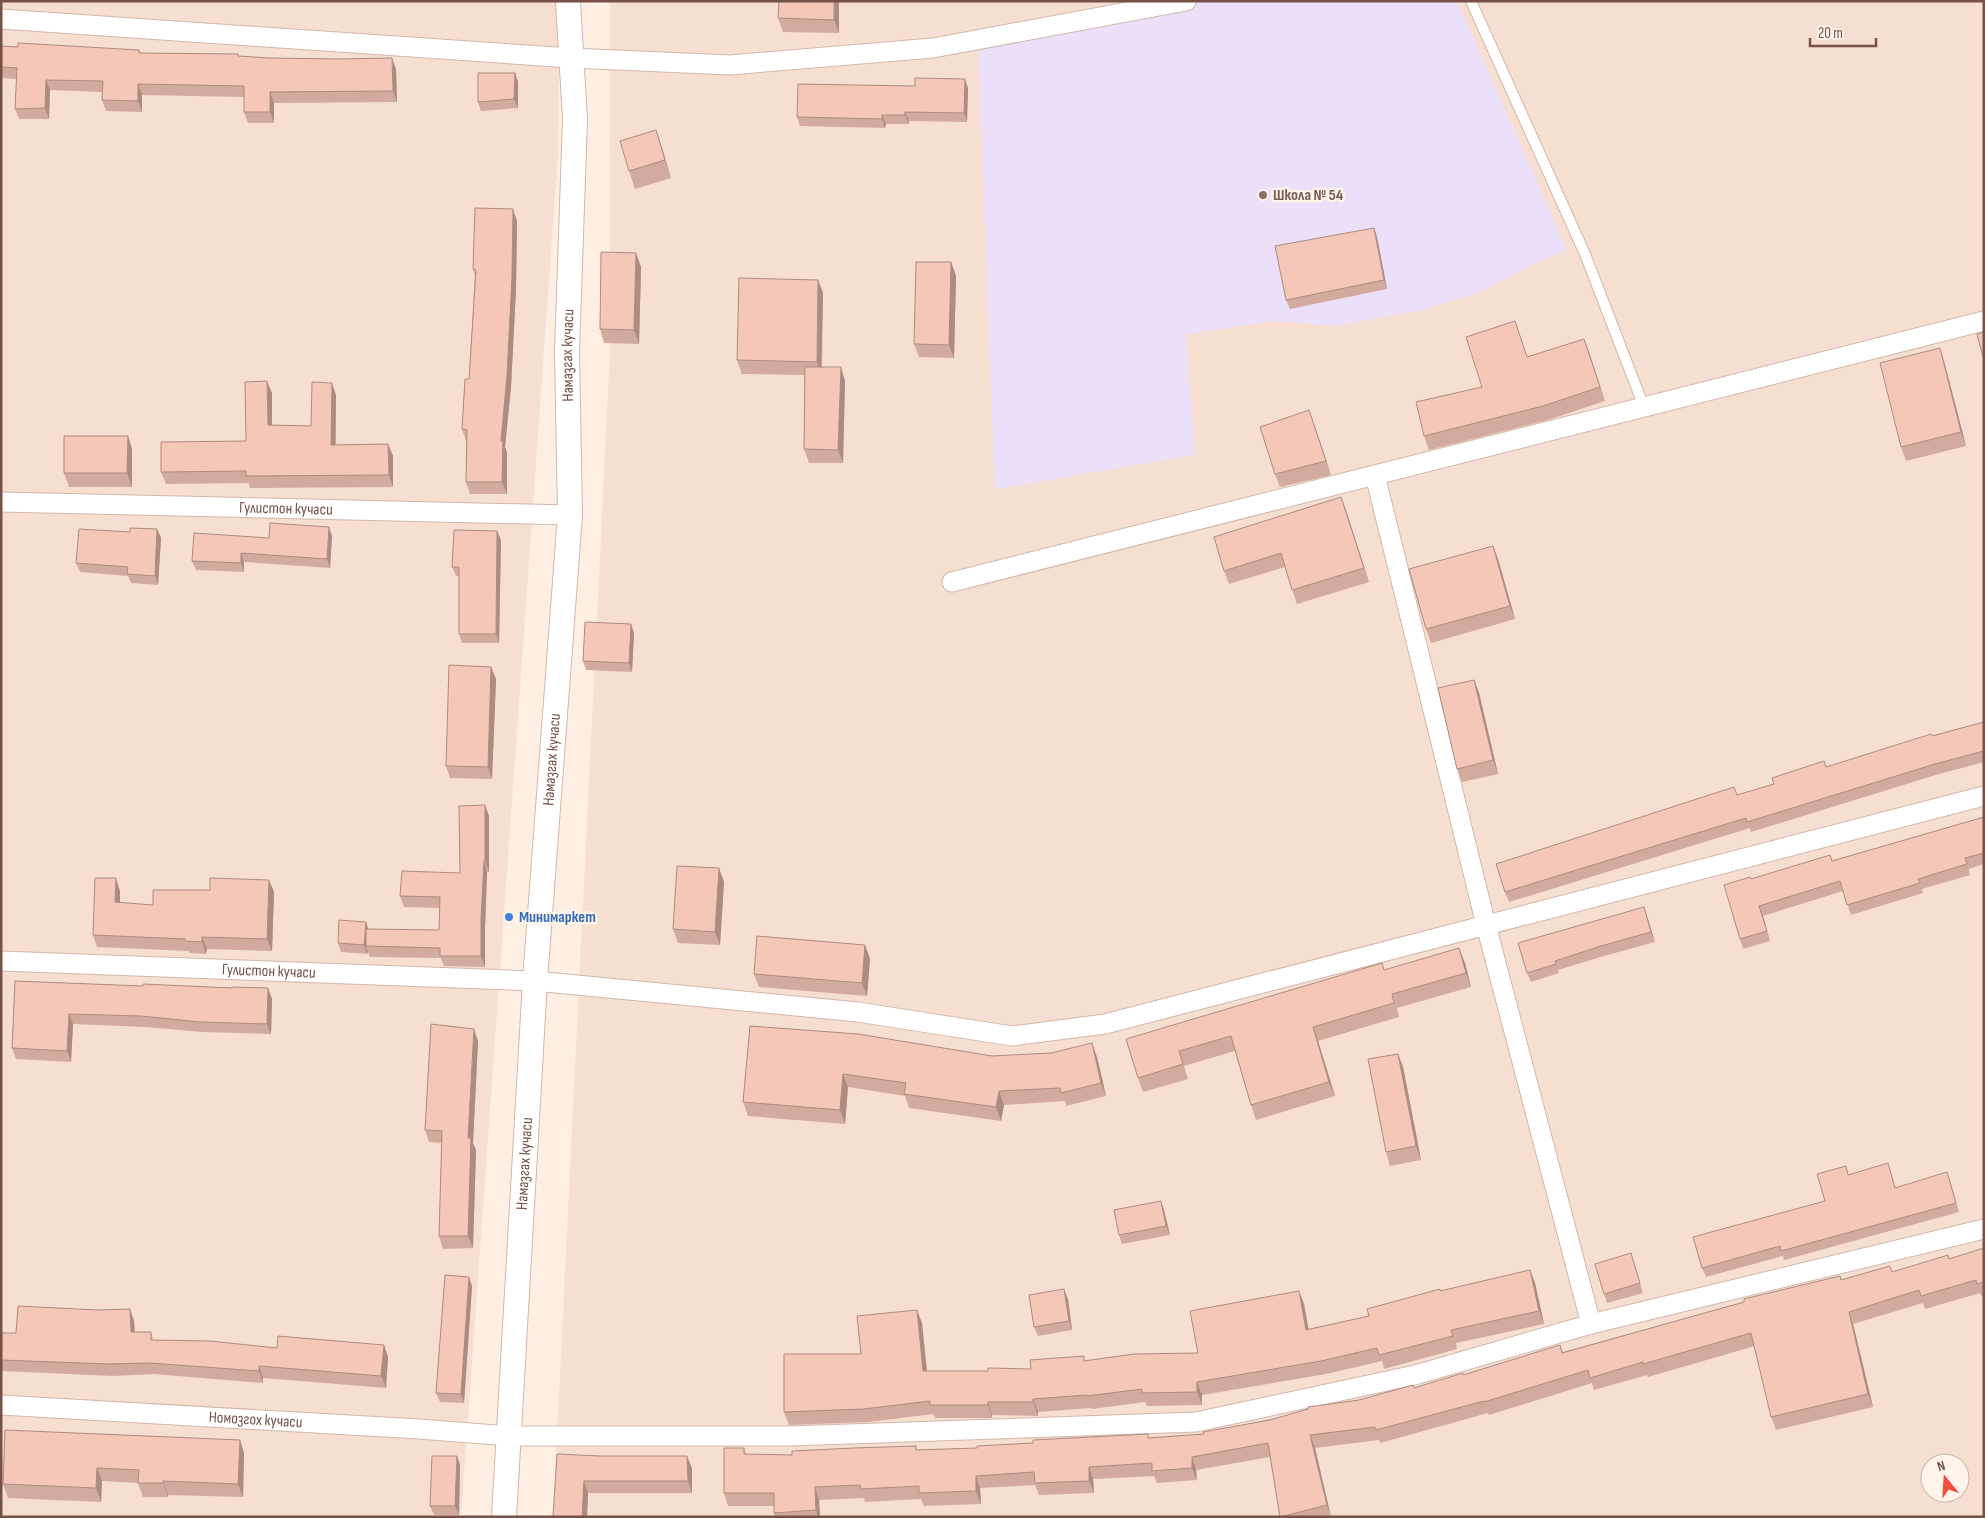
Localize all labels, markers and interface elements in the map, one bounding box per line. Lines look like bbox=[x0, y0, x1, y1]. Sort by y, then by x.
scale bar bbox=[1810, 15, 1876, 47]
text: 20 m bbox=[1818, 24, 1843, 43]
place label: Школа № 54 bbox=[1273, 186, 1344, 205]
marker: Школа № 54 bbox=[1257, 189, 1269, 201]
street label: Намазгах кучаси bbox=[557, 309, 578, 402]
street label: Гулистон кучаси bbox=[239, 498, 333, 519]
street label: Намазгах кучаси bbox=[539, 713, 565, 806]
place label: Минимаркет bbox=[519, 908, 596, 927]
marker: Минимаркет bbox=[503, 911, 515, 923]
street label: Гулистон кучаси bbox=[222, 960, 316, 982]
street label: Намазгах кучаси bbox=[512, 1117, 537, 1210]
street label: Номозгох кучаси bbox=[208, 1407, 303, 1432]
north arrow bbox=[1920, 1453, 1970, 1503]
text: N bbox=[1935, 1457, 1947, 1475]

